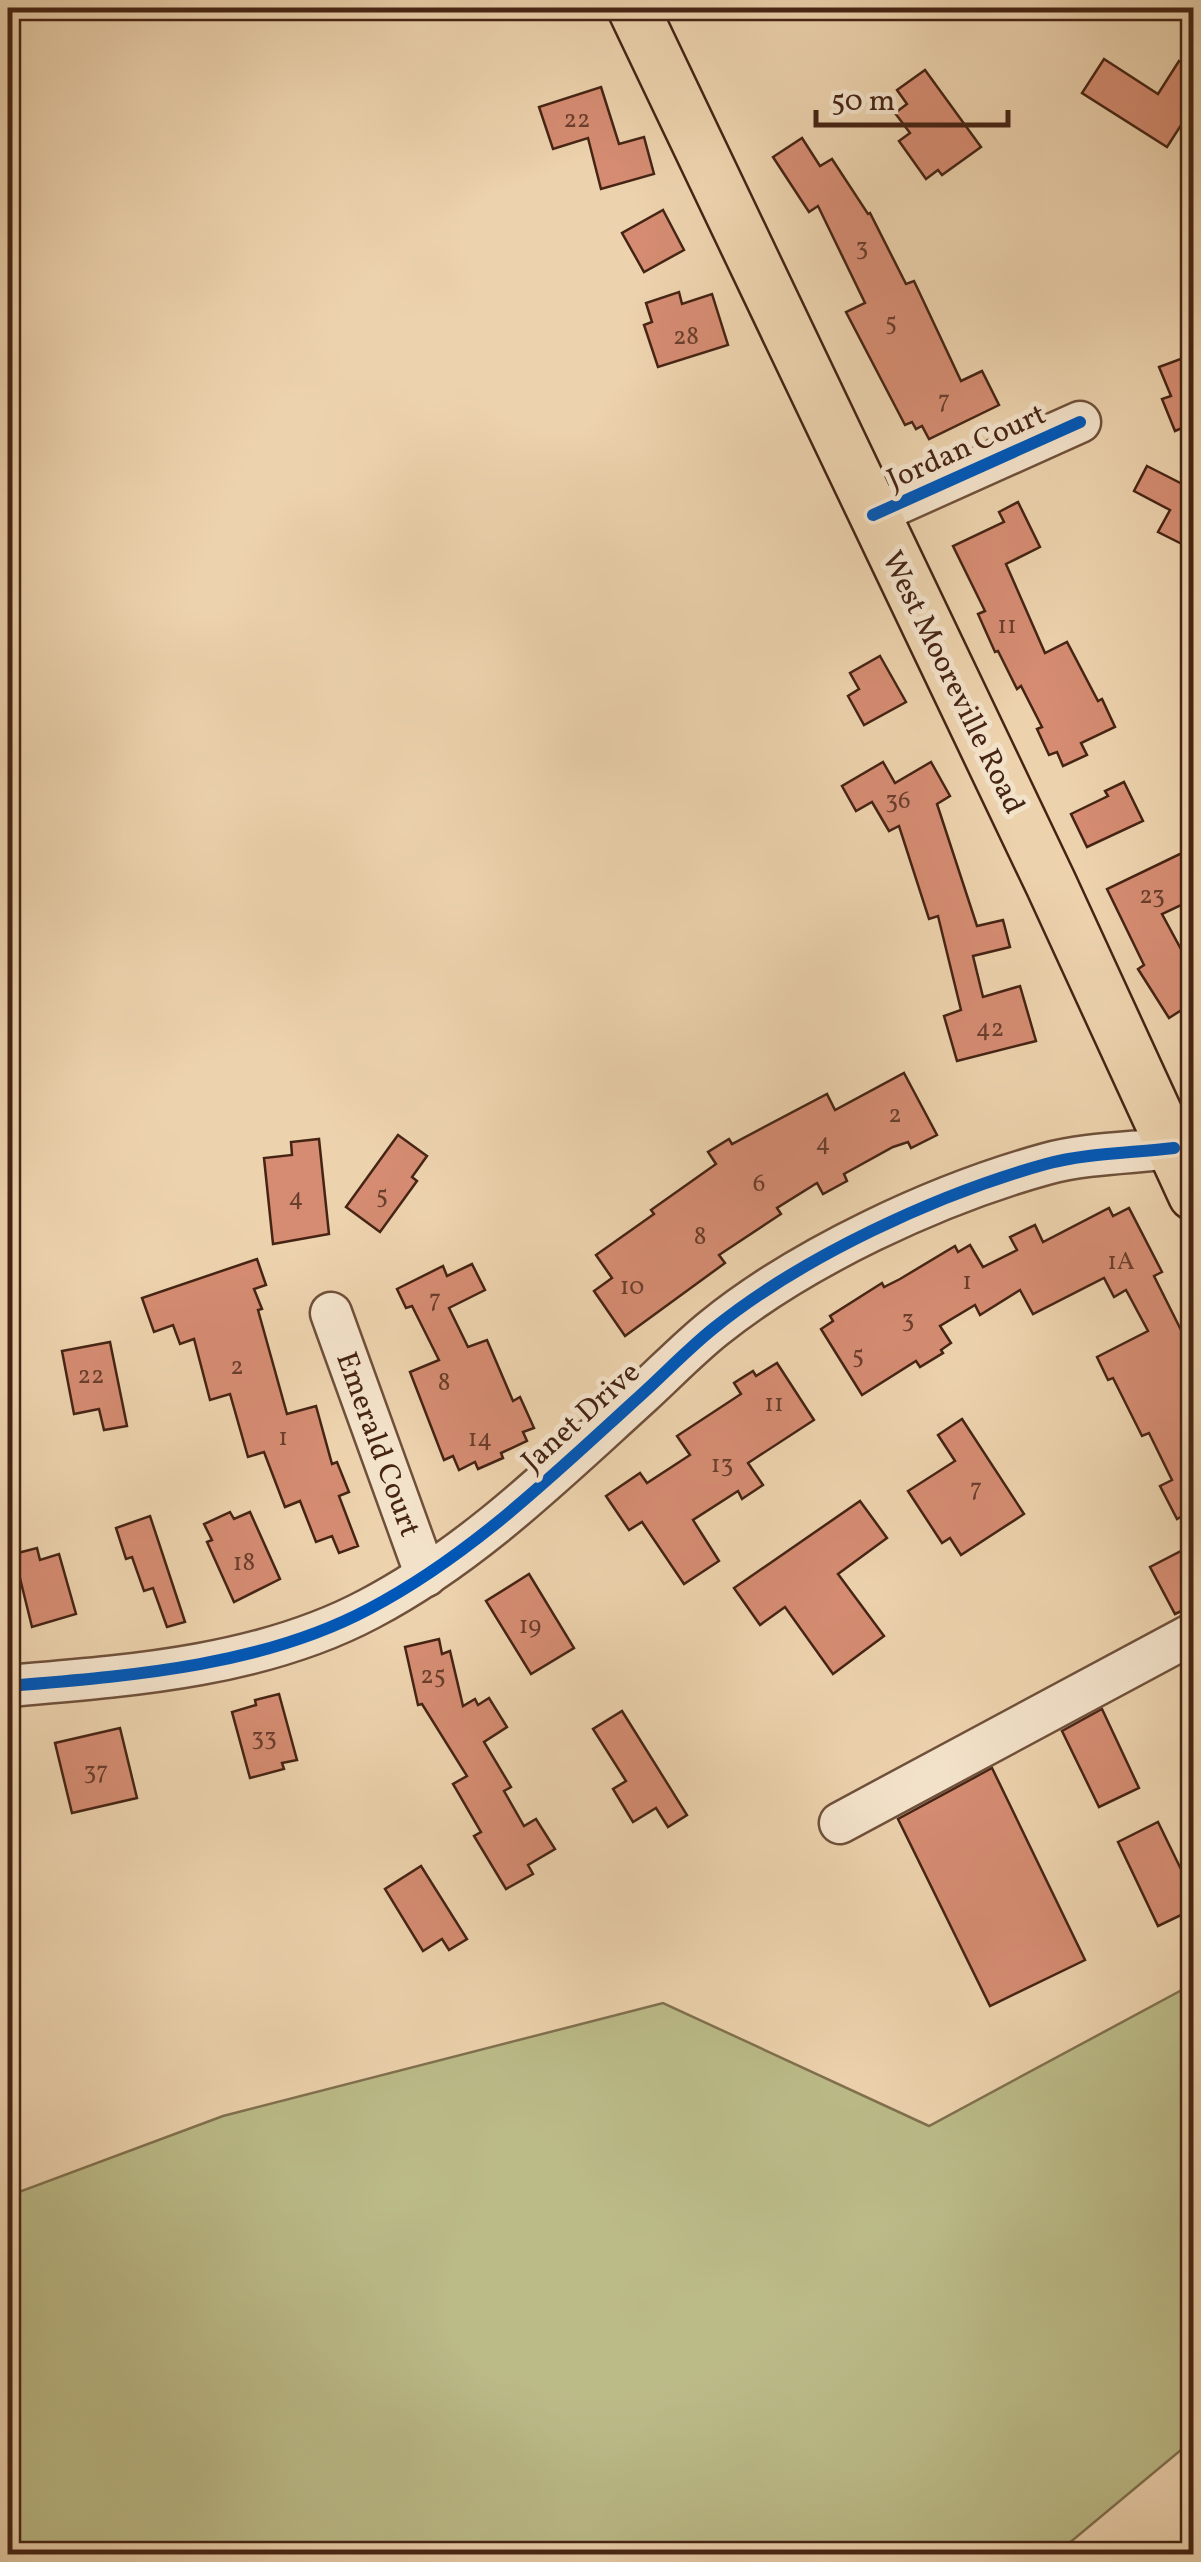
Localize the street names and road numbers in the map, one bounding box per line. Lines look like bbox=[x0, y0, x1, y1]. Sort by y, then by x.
street label: Jordan Court bbox=[881, 394, 1053, 502]
street label: West Mooreville Road bbox=[870, 544, 1034, 821]
street label: Emerald Court bbox=[324, 1346, 430, 1543]
street label: Janet Drive bbox=[513, 1353, 650, 1482]

